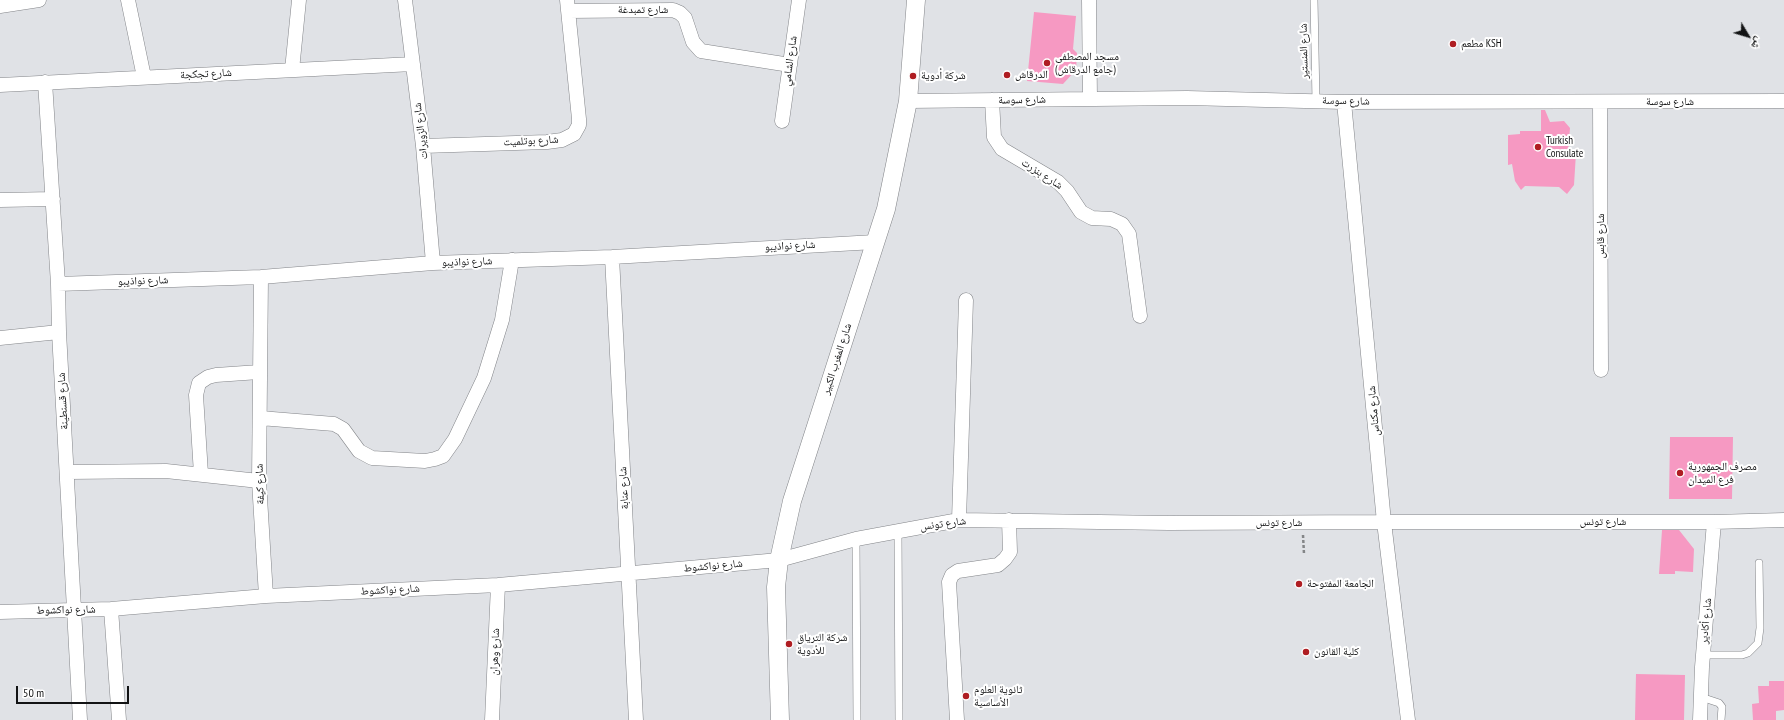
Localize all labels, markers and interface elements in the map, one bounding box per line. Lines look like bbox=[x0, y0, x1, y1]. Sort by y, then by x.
street label: شارع تمبدغة bbox=[618, 3, 668, 17]
north arrow bbox=[1728, 16, 1768, 56]
street label: شارع المنستير bbox=[1297, 23, 1311, 79]
text: ش bbox=[1748, 34, 1767, 52]
street label: شارع الشامي bbox=[780, 35, 800, 87]
place label: مطعم KSH bbox=[1461, 37, 1502, 51]
marker: مطعم KSH bbox=[1448, 39, 1458, 49]
place label: مسجد المصطفى (جامع الدرقاش) bbox=[1055, 50, 1119, 76]
marker: مسجد المصطفى (جامع الدرقاش) bbox=[1042, 58, 1052, 68]
street label: شارع تجكجة bbox=[180, 66, 232, 82]
place label: الدرقاش bbox=[1015, 68, 1048, 82]
place label: شركة أدوية bbox=[921, 69, 966, 83]
marker: الدرقاش bbox=[1002, 70, 1012, 80]
marker: شركة أدوية bbox=[908, 71, 918, 81]
street label: شارع سوسة bbox=[998, 93, 1046, 107]
street label: شارع سوسة bbox=[1322, 94, 1370, 108]
street label: شارع سوسة bbox=[1646, 95, 1694, 109]
street label: شارع الزويرات bbox=[411, 102, 431, 160]
street label: شارع بوتلميت bbox=[503, 133, 559, 149]
place label: Turkish Consulate bbox=[1546, 134, 1583, 160]
marker: Turkish Consulate bbox=[1533, 142, 1543, 152]
street label: شارع بنزرت bbox=[1019, 156, 1065, 192]
street label: شارع قابس bbox=[1594, 214, 1608, 258]
street label: شارع نواذيبو bbox=[764, 238, 816, 254]
street label: شارع نواذيبو bbox=[441, 255, 493, 269]
street label: شارع نواذيبو bbox=[117, 274, 169, 288]
street label: شارع المغرب الكبير bbox=[819, 322, 855, 396]
street label: شارع قسنطينة bbox=[55, 372, 71, 430]
street label: شارع مكناس bbox=[1365, 385, 1383, 437]
place label: مصرف الجمهورية فرع الميدان bbox=[1688, 460, 1757, 486]
street label: شارع كيفة bbox=[253, 463, 267, 505]
street label: شارع عنابة bbox=[616, 466, 632, 510]
marker: مصرف الجمهورية فرع الميدان bbox=[1675, 468, 1685, 478]
street label: شارع تونس bbox=[919, 514, 967, 534]
street label: شارع تونس bbox=[1580, 515, 1626, 529]
street label: شارع تونس bbox=[1256, 516, 1302, 530]
street label: شارع نواكشوط bbox=[683, 557, 743, 575]
place label: الجامعة المفتوحة bbox=[1307, 577, 1374, 591]
marker: الجامعة المفتوحة bbox=[1294, 579, 1304, 589]
street label: شارع نواكشوط bbox=[360, 582, 420, 598]
street label: شارع أكادير bbox=[1697, 598, 1715, 644]
street label: شارع نواكشوط bbox=[36, 603, 96, 617]
street label: شارع وهران bbox=[488, 628, 502, 676]
place label: شركة الترياق للأدوية bbox=[797, 631, 848, 657]
marker: شركة الترياق للأدوية bbox=[784, 639, 794, 649]
place label: كلية القانون bbox=[1314, 645, 1359, 659]
marker: كلية القانون bbox=[1301, 647, 1311, 657]
scale bar bbox=[18, 678, 131, 704]
place label: ثانوية العلوم الأساسية bbox=[974, 683, 1023, 709]
text: 50 m bbox=[23, 685, 44, 700]
marker: ثانوية العلوم الأساسية bbox=[961, 691, 971, 701]

